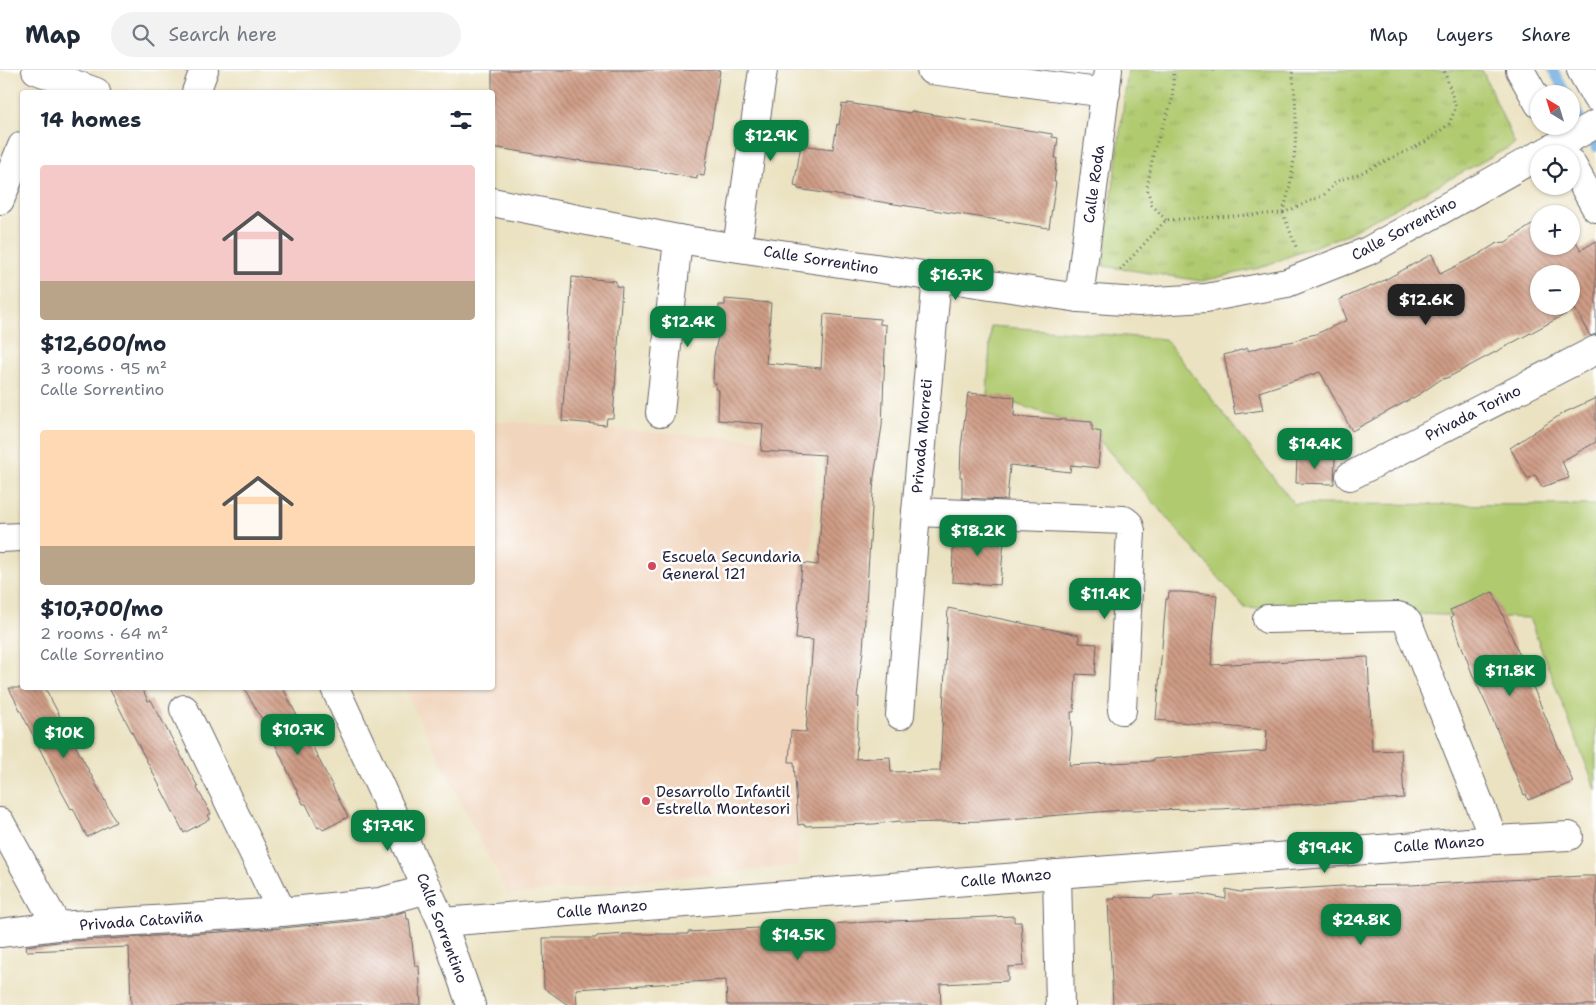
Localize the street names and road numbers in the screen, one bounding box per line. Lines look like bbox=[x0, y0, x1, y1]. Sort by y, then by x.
street label: Calle Roda bbox=[1079, 143, 1109, 224]
street label: Calle Sorrentino bbox=[1348, 193, 1460, 265]
street label: Calle Sorrentino bbox=[762, 241, 880, 279]
street label: Privada Morreti bbox=[907, 378, 937, 494]
street label: Privada Torino bbox=[1422, 380, 1524, 446]
street label: Calle Manzo bbox=[1393, 831, 1485, 857]
street label: Calle Manzo bbox=[960, 864, 1052, 892]
street label: Calle Sorrentino bbox=[412, 870, 472, 986]
street label: Calle Manzo bbox=[556, 895, 648, 923]
street label: Privada Cataviña bbox=[79, 907, 204, 935]

